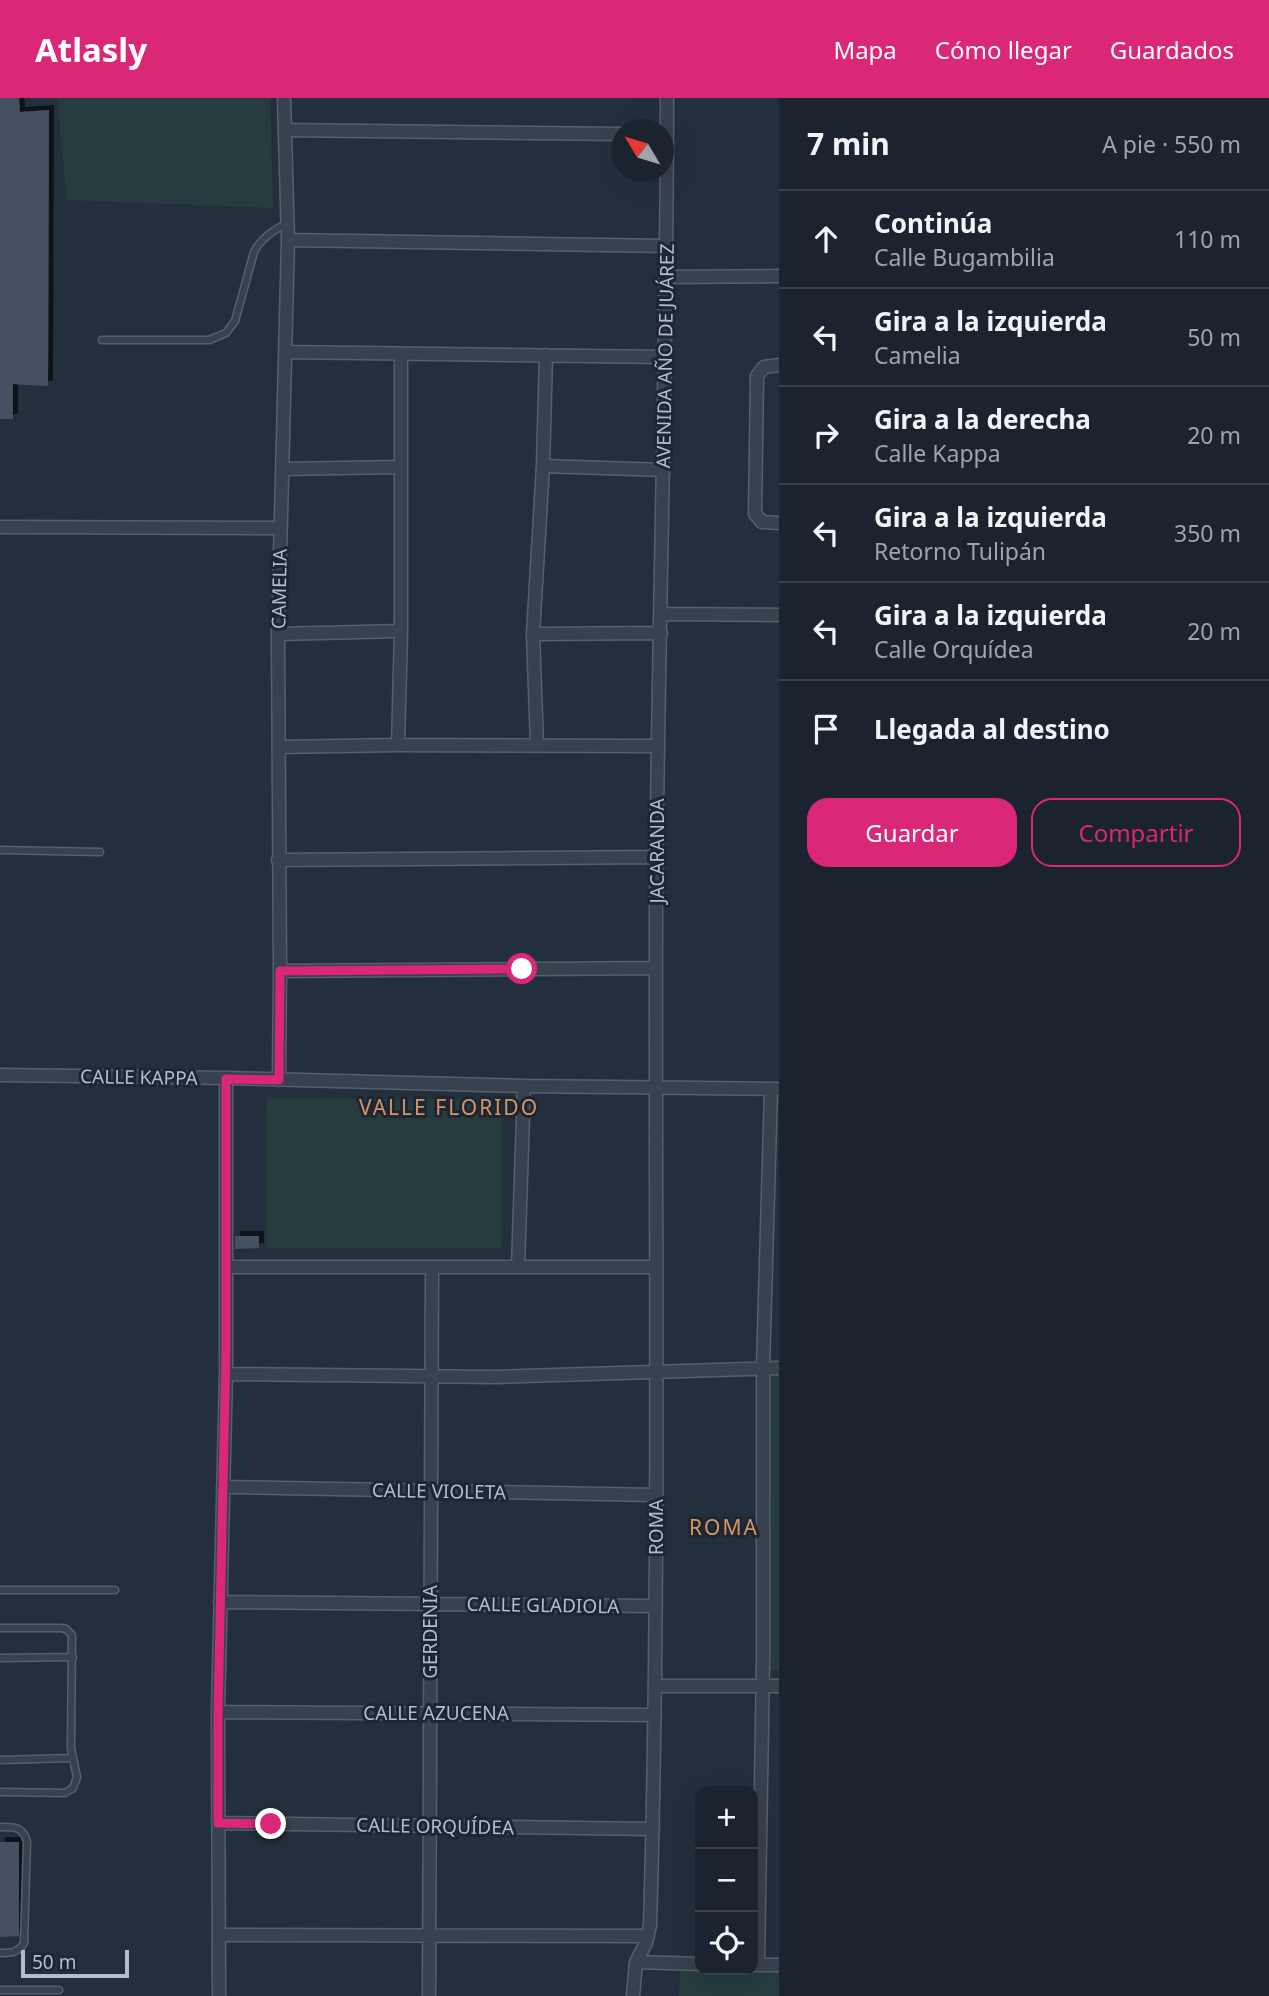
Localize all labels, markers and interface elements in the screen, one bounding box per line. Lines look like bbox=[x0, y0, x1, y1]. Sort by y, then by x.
text: Atlasly bbox=[35, 27, 147, 72]
text: Mapa bbox=[833, 33, 897, 66]
text: Cómo llegar bbox=[935, 33, 1072, 66]
text: Guardados bbox=[1110, 33, 1234, 66]
north arrow bbox=[611, 119, 674, 182]
text: 7 min bbox=[807, 123, 890, 164]
text: A pie · 550 m bbox=[1102, 128, 1241, 160]
text: Continúa bbox=[874, 205, 992, 241]
icon: ahead bbox=[807, 220, 845, 258]
text: 110 m bbox=[1174, 223, 1241, 255]
text: Calle Bugambilia bbox=[874, 241, 1055, 273]
street label: AVENIDA AÑO DE JUÁREZ bbox=[650, 243, 680, 469]
text: Gira a la izquierda bbox=[874, 303, 1107, 339]
icon: left bbox=[807, 318, 845, 356]
text: 50 m bbox=[1187, 321, 1241, 353]
text: Camelia bbox=[874, 339, 961, 371]
text: Gira a la derecha bbox=[874, 401, 1091, 437]
icon: right bbox=[807, 416, 845, 454]
text: 20 m bbox=[1187, 419, 1241, 451]
text: Calle Kappa bbox=[874, 437, 1001, 469]
text: Gira a la izquierda bbox=[874, 499, 1107, 535]
icon: left bbox=[807, 514, 845, 552]
text: 350 m bbox=[1174, 517, 1241, 549]
text: Retorno Tulipán bbox=[874, 535, 1046, 567]
street label: CAMELIA bbox=[265, 548, 293, 629]
text: Gira a la izquierda bbox=[874, 597, 1107, 633]
icon: left bbox=[807, 612, 845, 650]
text: 20 m bbox=[1187, 615, 1241, 647]
text: Calle Orquídea bbox=[874, 633, 1034, 665]
icon: arrive bbox=[807, 710, 845, 748]
text: Llegada al destino bbox=[874, 711, 1110, 747]
street label: JACARANDA bbox=[644, 798, 670, 906]
button: Guardar bbox=[807, 798, 1017, 867]
button: Compartir bbox=[1031, 798, 1241, 867]
route start bbox=[506, 953, 537, 984]
street label: CALLE KAPPA bbox=[80, 1063, 199, 1091]
district label: VALLE FLORIDO bbox=[359, 1093, 539, 1121]
street label: CALLE VIOLETA bbox=[372, 1477, 507, 1505]
street label: ROMA bbox=[643, 1498, 669, 1555]
district label: ROMA bbox=[689, 1513, 759, 1541]
street label: GERDENIA bbox=[417, 1584, 443, 1679]
street label: CALLE GLADIOLA bbox=[466, 1591, 620, 1619]
street label: CALLE AZUCENA bbox=[363, 1700, 510, 1726]
map controls bbox=[695, 1786, 758, 1975]
button: + bbox=[695, 1786, 758, 1849]
route end bbox=[255, 1808, 286, 1839]
street label: CALLE ORQUÍDEA bbox=[356, 1812, 515, 1840]
button: − bbox=[695, 1849, 758, 1912]
button: locate bbox=[695, 1912, 758, 1975]
scale bar bbox=[21, 1947, 130, 1979]
text: 50 m bbox=[32, 1949, 76, 1975]

